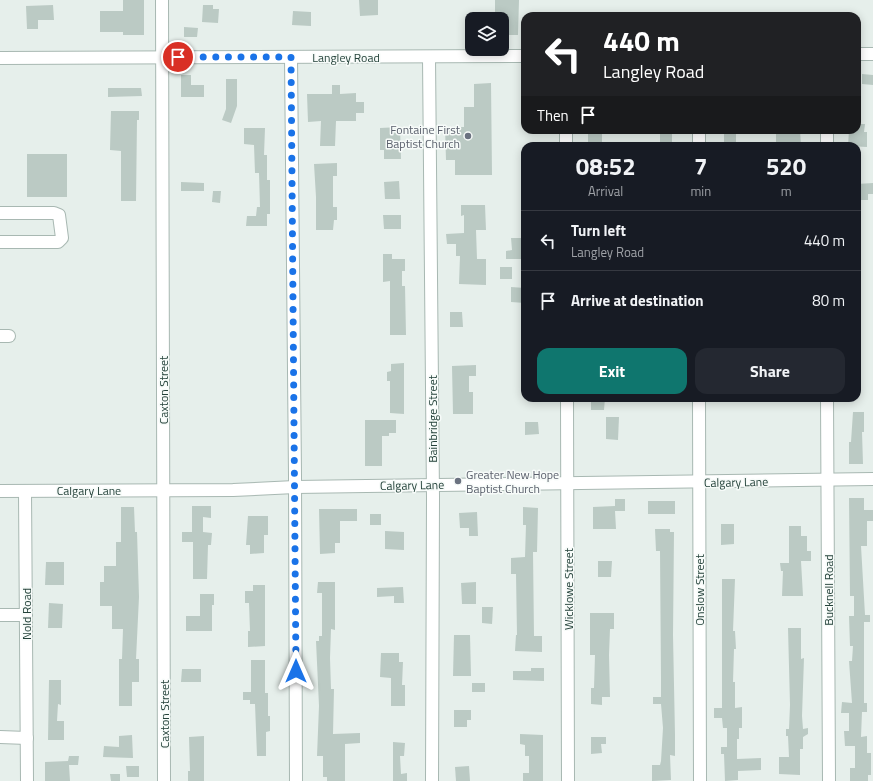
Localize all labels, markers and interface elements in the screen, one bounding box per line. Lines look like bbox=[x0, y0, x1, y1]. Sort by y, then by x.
map controls bbox=[465, 12, 509, 56]
button: layers bbox=[465, 12, 509, 56]
text: 440 m bbox=[603, 19, 680, 62]
icon: left bbox=[537, 28, 589, 80]
pin bbox=[161, 40, 195, 74]
icon: arrive bbox=[167, 46, 189, 68]
street label: Langley Road bbox=[312, 48, 380, 67]
text: Langley Road bbox=[603, 58, 704, 85]
text: Then bbox=[537, 104, 569, 127]
icon: arrive bbox=[577, 104, 599, 126]
place label: Fontaine First Baptist Church bbox=[386, 120, 461, 153]
marker: Fontaine First Baptist Church bbox=[463, 131, 473, 141]
text: 08:52 bbox=[576, 148, 636, 184]
text: 7 bbox=[694, 148, 708, 184]
text: 520 bbox=[766, 148, 806, 184]
text: Arrival bbox=[588, 181, 623, 201]
text: min bbox=[690, 181, 711, 201]
text: m bbox=[781, 181, 792, 201]
text: Turn left bbox=[571, 219, 626, 242]
text: 440 m bbox=[804, 229, 845, 252]
icon: left bbox=[537, 230, 559, 252]
text: Langley Road bbox=[571, 242, 644, 262]
text: Arrive at destination bbox=[571, 289, 704, 312]
text: 80 m bbox=[812, 289, 845, 312]
icon: arrive bbox=[537, 290, 559, 312]
button: Exit bbox=[537, 348, 687, 394]
button: Share bbox=[695, 348, 845, 394]
street label: Caxton Street bbox=[154, 355, 173, 424]
street label: Bainbridge Street bbox=[423, 374, 442, 463]
place label: Greater New Hope Baptist Church bbox=[466, 465, 559, 498]
street label: Calgary Lane bbox=[704, 472, 768, 492]
street label: Calgary Lane bbox=[380, 475, 444, 495]
marker: Greater New Hope Baptist Church bbox=[453, 476, 463, 486]
street label: Calgary Lane bbox=[57, 481, 121, 500]
street label: Wicklowe Street bbox=[559, 547, 578, 630]
street label: Onslow Street bbox=[690, 553, 709, 626]
street label: Bucknell Road bbox=[819, 554, 838, 626]
street label: Nold Road bbox=[17, 588, 36, 640]
position arrow bbox=[275, 650, 317, 692]
street label: Caxton Street bbox=[155, 679, 174, 748]

